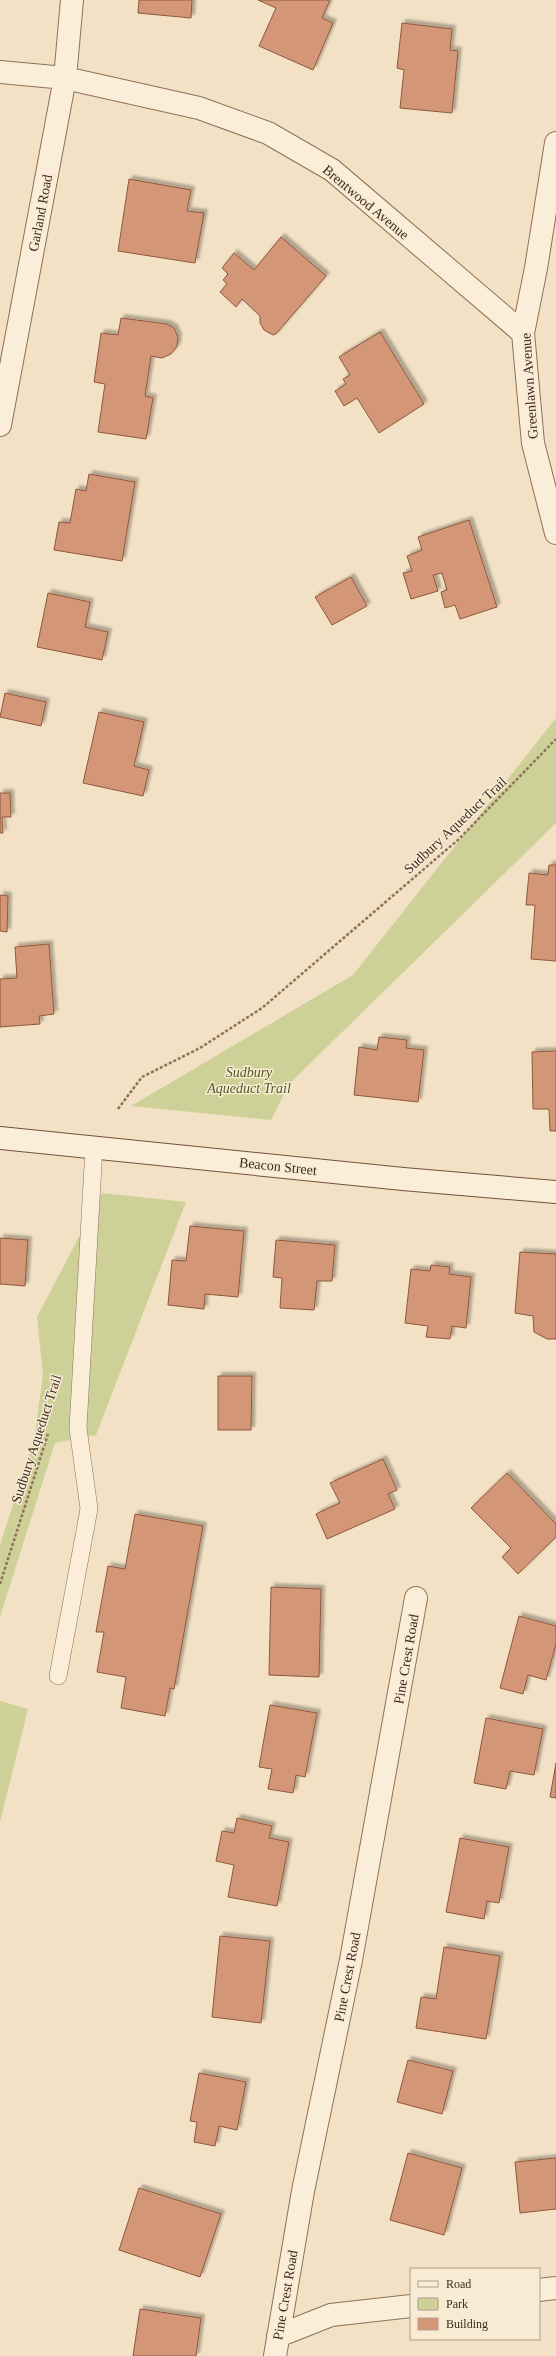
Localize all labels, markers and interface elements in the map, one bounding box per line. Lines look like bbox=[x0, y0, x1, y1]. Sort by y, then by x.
street label: Brentwood Avenue bbox=[320, 162, 412, 243]
street label: Garland Road bbox=[26, 173, 55, 253]
street label: Greenlawn Avenue bbox=[518, 332, 541, 440]
street label: Sudbury Aqueduct Trail bbox=[401, 774, 510, 877]
park label: Sudbury Aqueduct Trail bbox=[206, 1065, 291, 1096]
street label: Beacon Street bbox=[238, 1155, 318, 1178]
street label: Sudbury Aqueduct Trail bbox=[9, 1373, 64, 1505]
street label: Pine Crest Road bbox=[391, 1613, 422, 1705]
street label: Pine Crest Road bbox=[331, 1931, 364, 2023]
street label: Pine Crest Road bbox=[270, 2249, 301, 2341]
legend bbox=[410, 2268, 540, 2340]
text: Road bbox=[446, 2277, 471, 2291]
text: Park bbox=[446, 2297, 468, 2311]
text: Building bbox=[446, 2317, 488, 2331]

